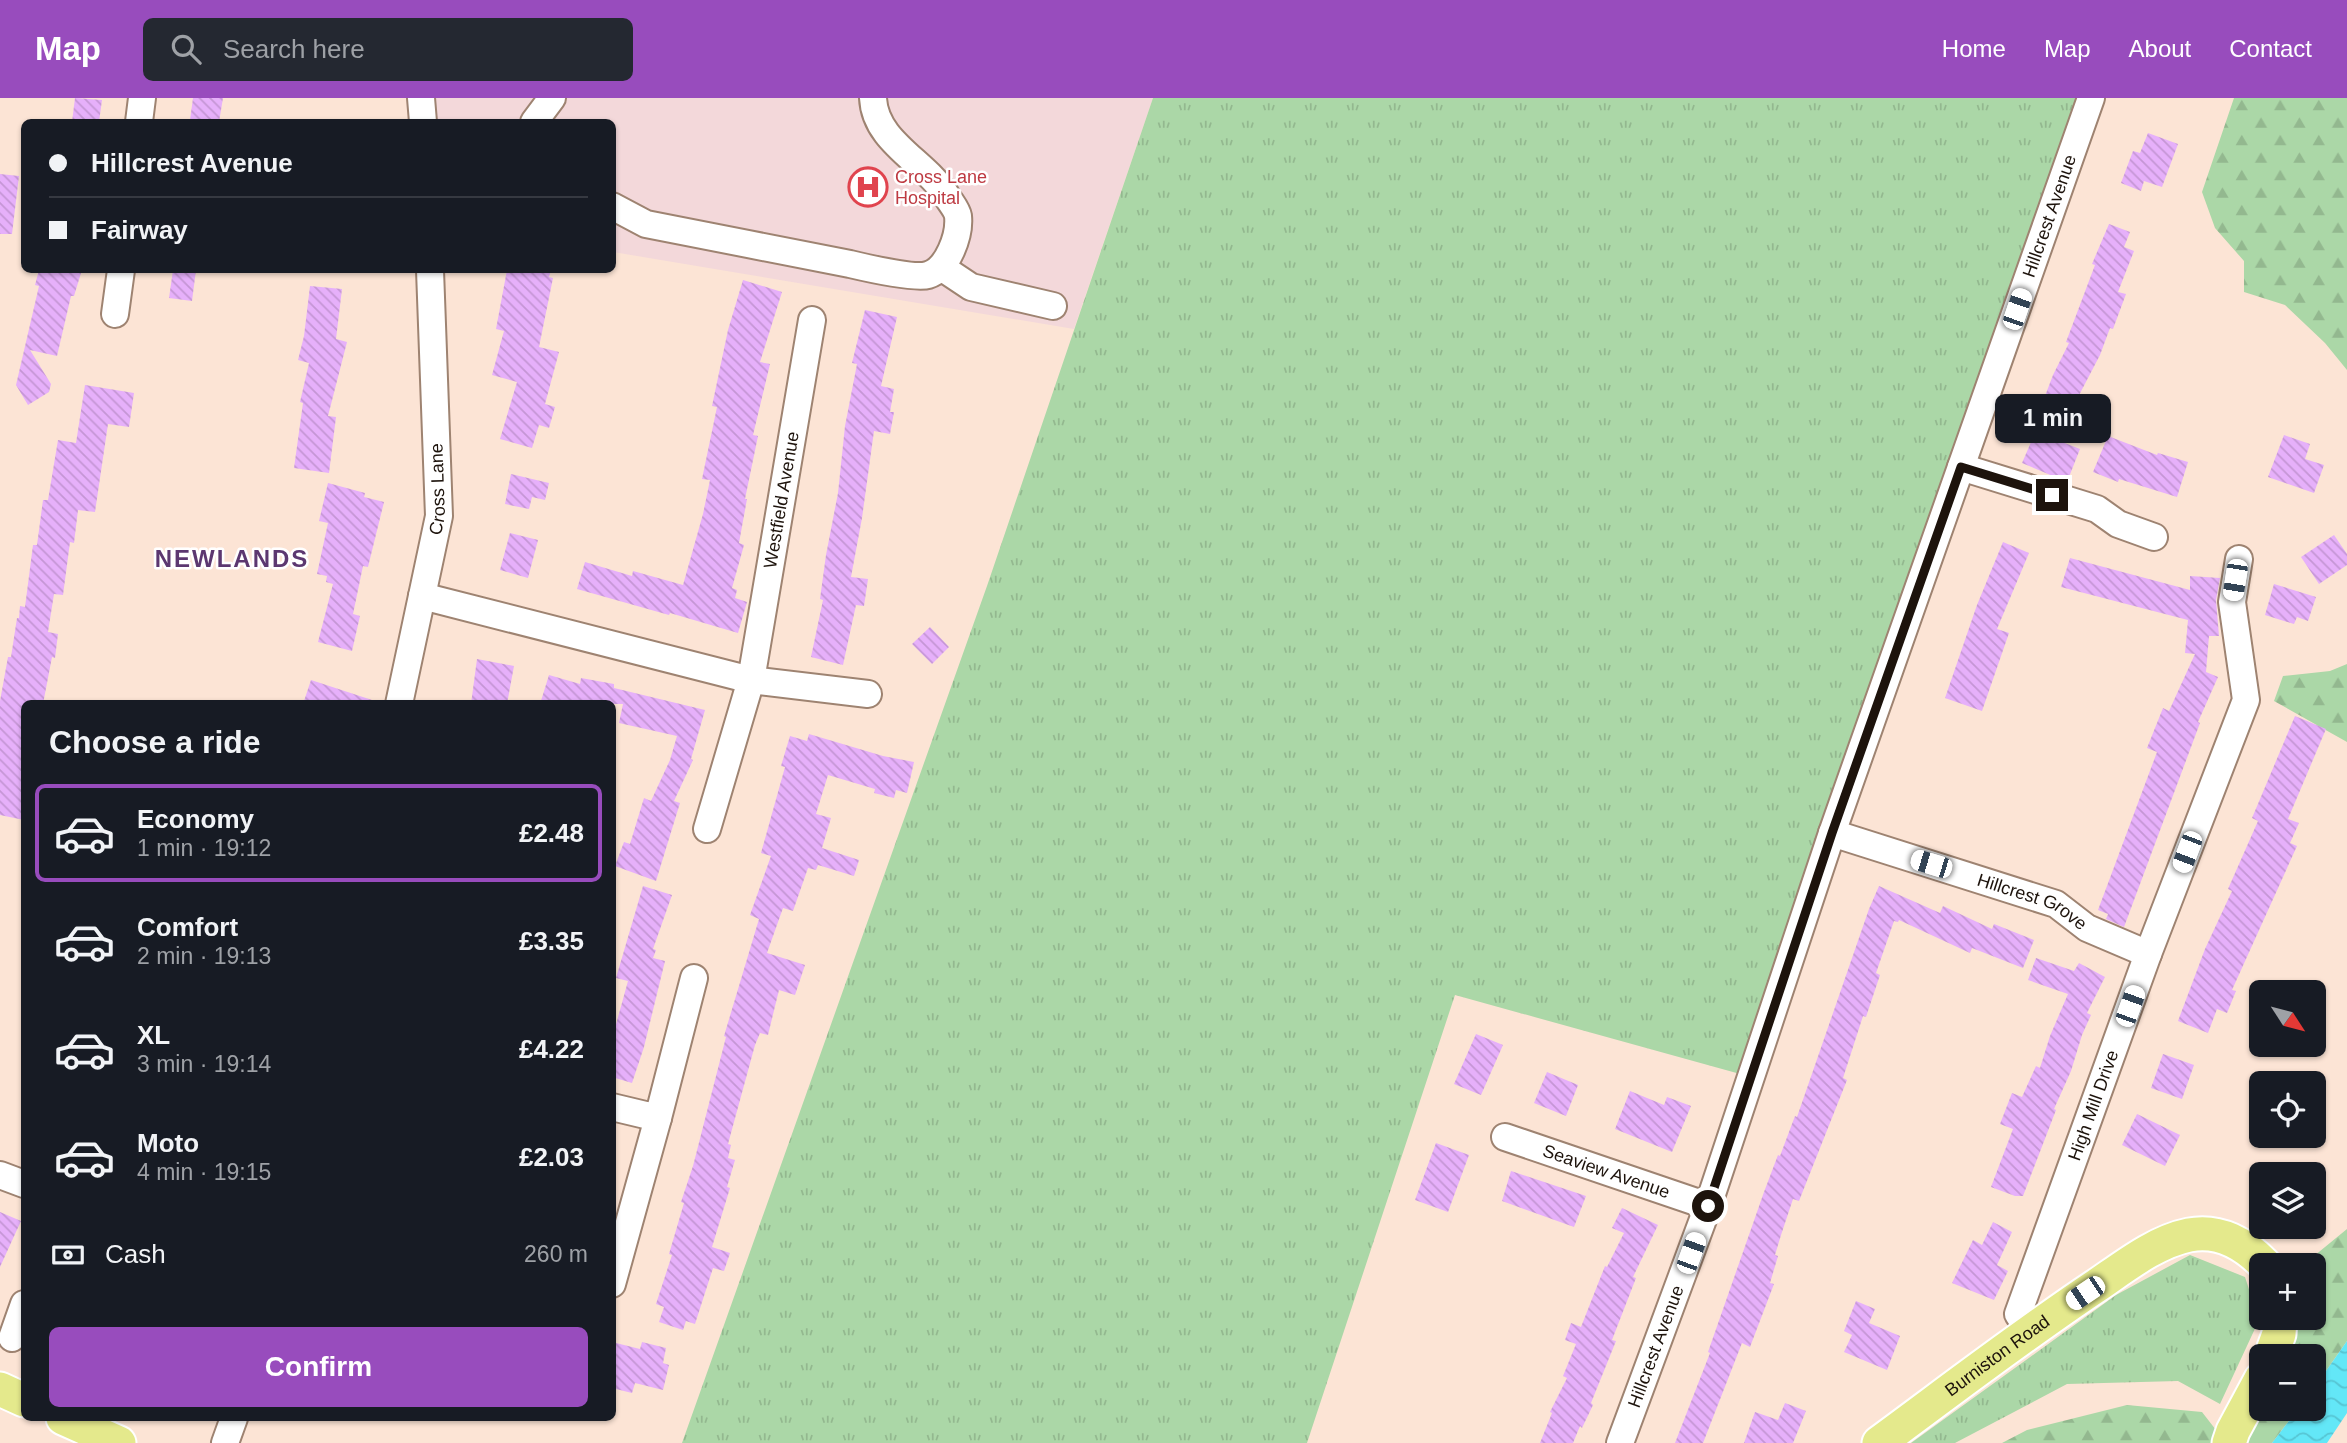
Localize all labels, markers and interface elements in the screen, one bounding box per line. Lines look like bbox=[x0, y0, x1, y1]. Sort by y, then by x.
search box bbox=[143, 18, 633, 81]
text: Map bbox=[35, 30, 101, 67]
icon: search bbox=[167, 30, 205, 68]
text: Search here bbox=[223, 34, 365, 64]
text: Home bbox=[1942, 35, 2006, 62]
text: Map bbox=[2044, 35, 2091, 62]
text: About bbox=[2129, 35, 2191, 62]
text: Contact bbox=[2229, 35, 2312, 62]
text: Hillcrest Avenue bbox=[91, 148, 293, 178]
street label: Hillcrest Avenue bbox=[2019, 152, 2080, 280]
hospital icon: Cross Lane Hospital bbox=[847, 166, 889, 208]
place label: Cross Lane Hospital bbox=[895, 167, 987, 208]
text: Fairway bbox=[91, 215, 188, 245]
car bbox=[2001, 286, 2034, 332]
callout: 1 min bbox=[1994, 394, 2110, 442]
text: 1 min bbox=[2023, 405, 2083, 431]
street label: Westfield Avenue bbox=[760, 430, 803, 570]
street label: Cross Lane bbox=[425, 443, 449, 537]
route end bbox=[2036, 479, 2068, 511]
district label: NEWLANDS bbox=[155, 545, 309, 572]
car bbox=[2222, 558, 2249, 602]
text: Choose a ride bbox=[49, 724, 261, 760]
icon: car bbox=[53, 802, 116, 865]
text: Economy bbox=[137, 804, 254, 834]
text: £2.48 bbox=[519, 818, 584, 848]
car bbox=[2170, 829, 2205, 875]
text: 1 min · 19:12 bbox=[137, 835, 271, 861]
car bbox=[1908, 848, 1955, 880]
street label: Hillcrest Grove bbox=[1975, 870, 2091, 934]
icon: car bbox=[53, 910, 116, 973]
text: Comfort bbox=[137, 912, 238, 942]
text: £3.35 bbox=[519, 926, 584, 956]
text: 2 min · 19:13 bbox=[137, 943, 271, 969]
north arrow bbox=[2249, 980, 2326, 1057]
map controls bbox=[2249, 980, 2326, 1421]
car bbox=[2113, 983, 2148, 1029]
icon: car bbox=[53, 1018, 116, 1081]
text: XL bbox=[137, 1020, 170, 1050]
text: £4.22 bbox=[519, 1034, 584, 1064]
street label: High Mill Drive bbox=[2064, 1047, 2122, 1163]
text: 3 min · 19:14 bbox=[137, 1051, 271, 1077]
button: locate bbox=[2249, 1071, 2326, 1148]
icon: car bbox=[53, 1126, 116, 1189]
text: Moto bbox=[137, 1128, 199, 1158]
street label: Seaview Avenue bbox=[1540, 1141, 1672, 1202]
text: £2.03 bbox=[519, 1142, 584, 1172]
text: 4 min · 19:15 bbox=[137, 1159, 271, 1185]
button: layers bbox=[2249, 1162, 2326, 1239]
route start bbox=[1692, 1190, 1724, 1222]
car bbox=[1674, 1230, 1709, 1276]
icon: cash bbox=[49, 1236, 87, 1274]
text: Cash bbox=[105, 1239, 166, 1269]
text: 260 m bbox=[524, 1241, 588, 1267]
button: + bbox=[2249, 1253, 2326, 1330]
car bbox=[2062, 1273, 2109, 1313]
street label: Hillcrest Avenue bbox=[1624, 1283, 1688, 1410]
street label: Burniston Road bbox=[1941, 1311, 2053, 1400]
button: Confirm bbox=[49, 1327, 588, 1407]
button: − bbox=[2249, 1344, 2326, 1421]

